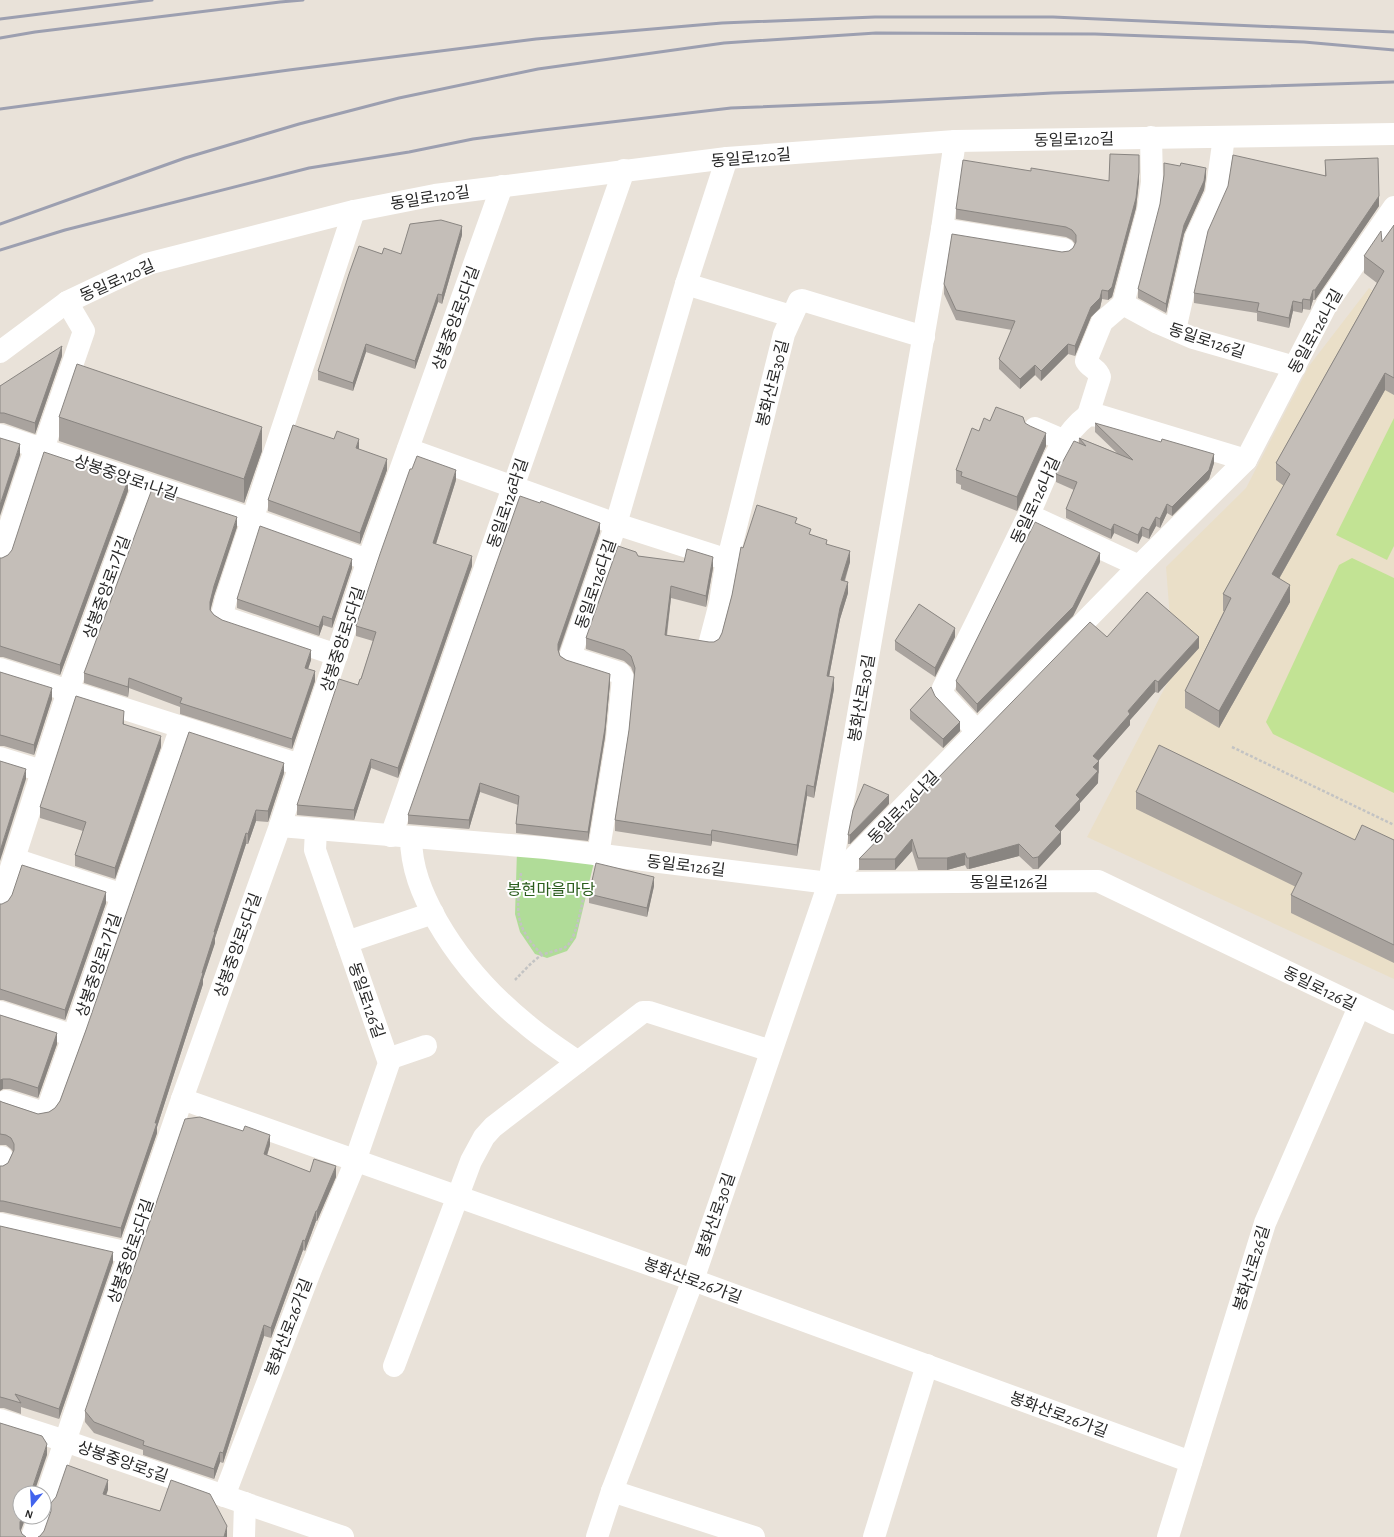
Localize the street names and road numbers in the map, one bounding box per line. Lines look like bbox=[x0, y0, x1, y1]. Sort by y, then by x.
street label: 동일로120길 bbox=[1034, 131, 1114, 149]
street label: 동일로120길 bbox=[710, 147, 792, 169]
street label: 동일로120길 bbox=[389, 184, 471, 212]
street label: 동일로120길 bbox=[78, 257, 157, 305]
street label: 상봉중앙로5다길 bbox=[430, 264, 482, 373]
street label: 동일로126나길 bbox=[1286, 287, 1346, 376]
street label: 동일로126길 bbox=[1167, 321, 1247, 361]
street label: 봉화산로30길 bbox=[754, 338, 791, 428]
street label: 상봉중앙로1나길 bbox=[72, 453, 180, 503]
street label: 동일로126나길 bbox=[1009, 454, 1063, 546]
street label: 동일로126라길 bbox=[485, 456, 531, 550]
street label: 상봉중앙로1가길 bbox=[81, 534, 133, 641]
street label: 동일로126다길 bbox=[573, 537, 619, 631]
street label: 상봉중앙로5다길 bbox=[318, 585, 368, 694]
street label: 봉화산로30길 bbox=[846, 653, 878, 743]
street label: 동일로126나길 bbox=[865, 768, 942, 847]
street label: 동일로126길 bbox=[646, 853, 726, 879]
street label: 동일로126길 bbox=[969, 875, 1049, 891]
street label: 상봉중앙로5다길 bbox=[212, 891, 264, 1000]
street label: 상봉중앙로1가길 bbox=[74, 911, 124, 1019]
street label: 동일로126길 bbox=[346, 960, 387, 1040]
street label: 동일로126길 bbox=[1280, 964, 1359, 1013]
street label: 봉화산로30길 bbox=[694, 1171, 738, 1260]
street label: 상봉중앙로5다길 bbox=[106, 1197, 156, 1306]
street label: 봉화산로26길 bbox=[1231, 1224, 1273, 1313]
street label: 봉화산로26가길 bbox=[641, 1256, 744, 1306]
street label: 봉화산로26가길 bbox=[263, 1276, 315, 1378]
street label: 봉화산로26가길 bbox=[1007, 1390, 1110, 1440]
street label: 상봉중앙로5길 bbox=[75, 1439, 170, 1485]

